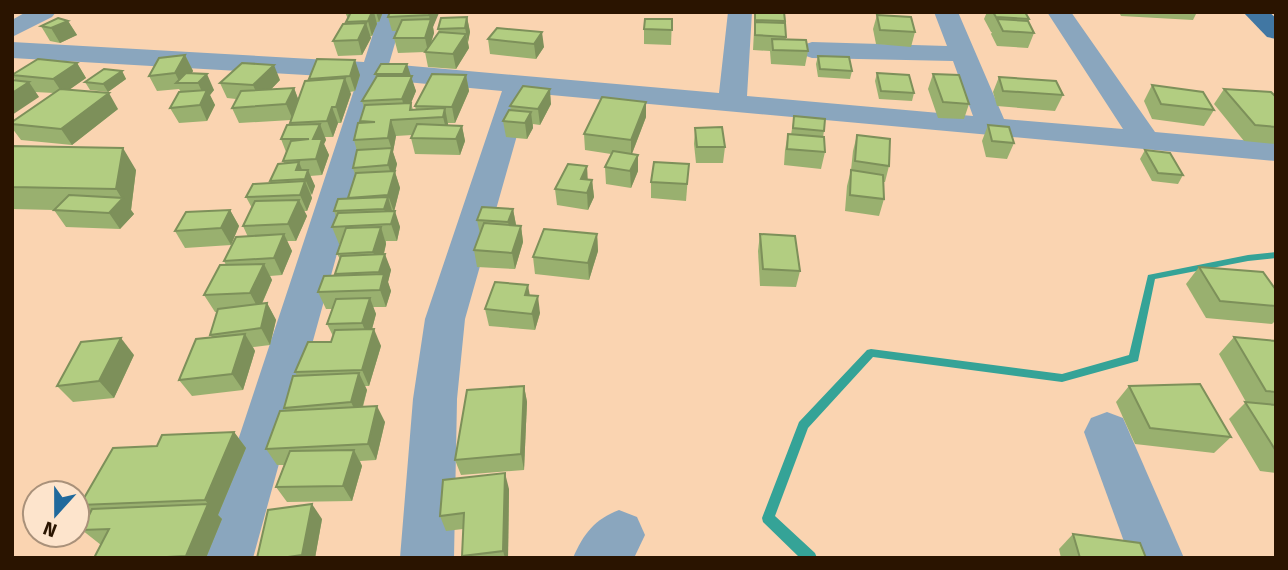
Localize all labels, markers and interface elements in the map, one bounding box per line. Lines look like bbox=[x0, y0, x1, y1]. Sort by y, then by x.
north arrow bbox=[21, 479, 91, 549]
text: N bbox=[40, 516, 60, 542]

